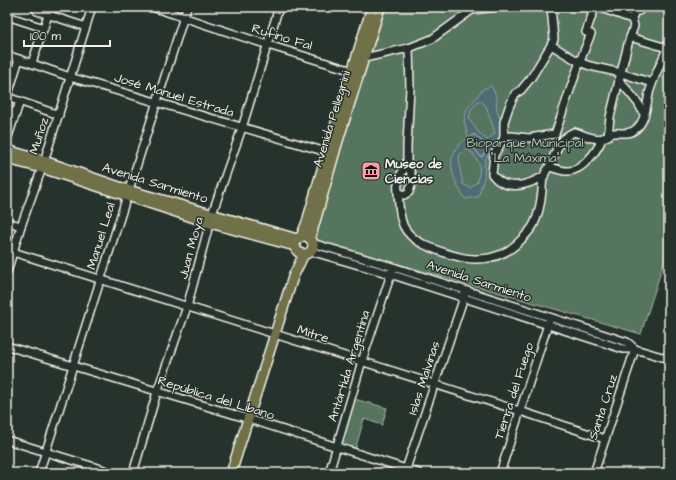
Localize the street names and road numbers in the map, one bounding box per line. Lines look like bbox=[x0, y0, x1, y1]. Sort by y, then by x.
street label: Rufino Fal bbox=[250, 19, 314, 55]
street label: José Manuel Estrada bbox=[112, 68, 236, 122]
street label: Avenida Pellegrini bbox=[309, 69, 356, 170]
street label: Muñoz bbox=[25, 115, 53, 157]
street label: Avenida Sarmiento bbox=[100, 158, 211, 208]
street label: Manuel Leal bbox=[82, 200, 120, 272]
street label: Juan Moya bbox=[174, 215, 209, 281]
street label: Avenida Sarmiento bbox=[424, 256, 534, 307]
street label: Antártida Argentina bbox=[323, 308, 376, 424]
street label: Mitre bbox=[295, 321, 331, 347]
street label: Islas Malvinas bbox=[404, 338, 445, 417]
street label: Tierra del Fuego bbox=[490, 340, 539, 442]
street label: Santa Cruz bbox=[584, 371, 622, 442]
street label: República del Líbano bbox=[155, 372, 277, 425]

